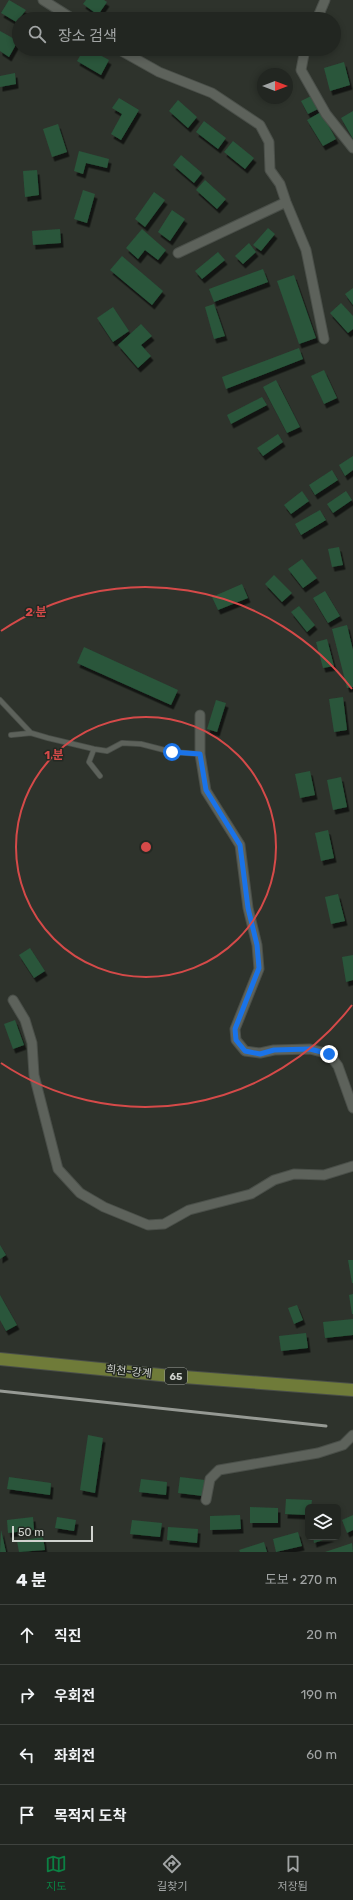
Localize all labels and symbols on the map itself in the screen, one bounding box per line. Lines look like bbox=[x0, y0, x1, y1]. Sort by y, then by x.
north arrow bbox=[257, 68, 293, 104]
text: 2 분 bbox=[25, 605, 47, 619]
route start bbox=[163, 743, 181, 761]
text: 1 분 bbox=[44, 748, 64, 762]
centre of rings bbox=[139, 840, 153, 854]
route end bbox=[320, 1045, 338, 1063]
street label: 희천-강계 bbox=[105, 1363, 152, 1380]
road number: 65 bbox=[165, 1368, 187, 1384]
scale bar bbox=[12, 1524, 93, 1543]

